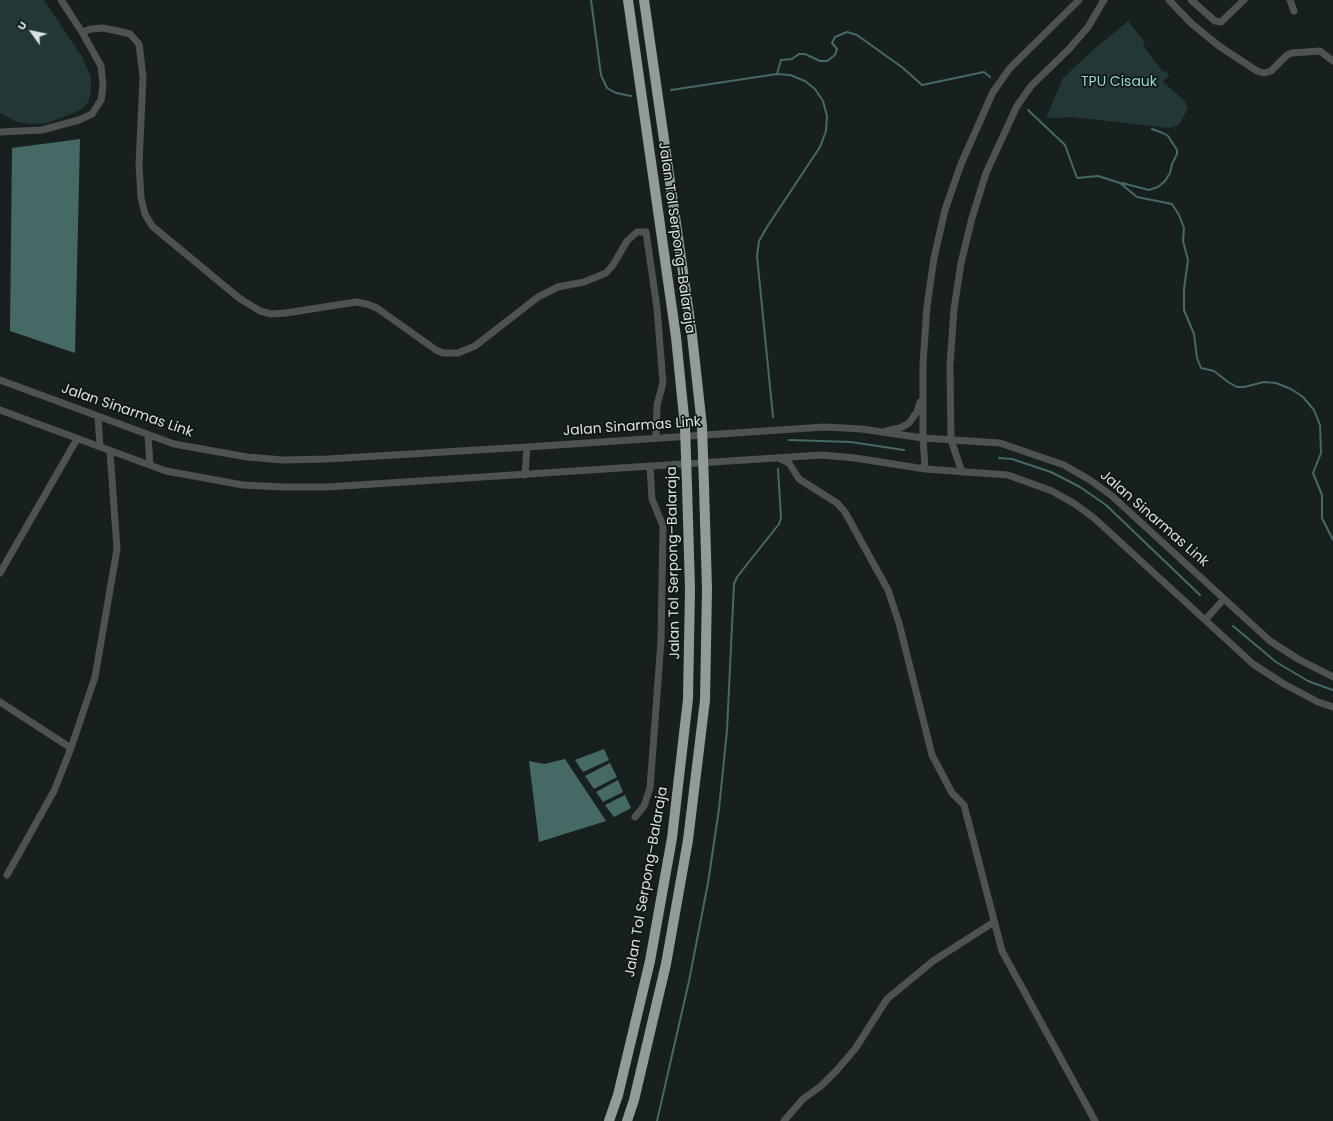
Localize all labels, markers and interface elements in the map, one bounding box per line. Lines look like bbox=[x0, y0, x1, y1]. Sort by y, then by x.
north arrow bbox=[12, 12, 52, 52]
text: U bbox=[13, 18, 31, 33]
park label: TPU Cisauk bbox=[1081, 74, 1157, 90]
street label: Jalan Tol Serpong–Balaraja bbox=[654, 141, 698, 335]
street label: Jalan Sinarmas Link bbox=[59, 381, 195, 441]
street label: Jalan Sinarmas Link bbox=[562, 414, 702, 440]
street label: Jalan Tol Serpong–Balaraja bbox=[664, 466, 684, 660]
street label: Jalan Sinarmas Link bbox=[1096, 467, 1212, 571]
street label: Jalan Tol Serpong–Balaraja bbox=[622, 785, 672, 979]

